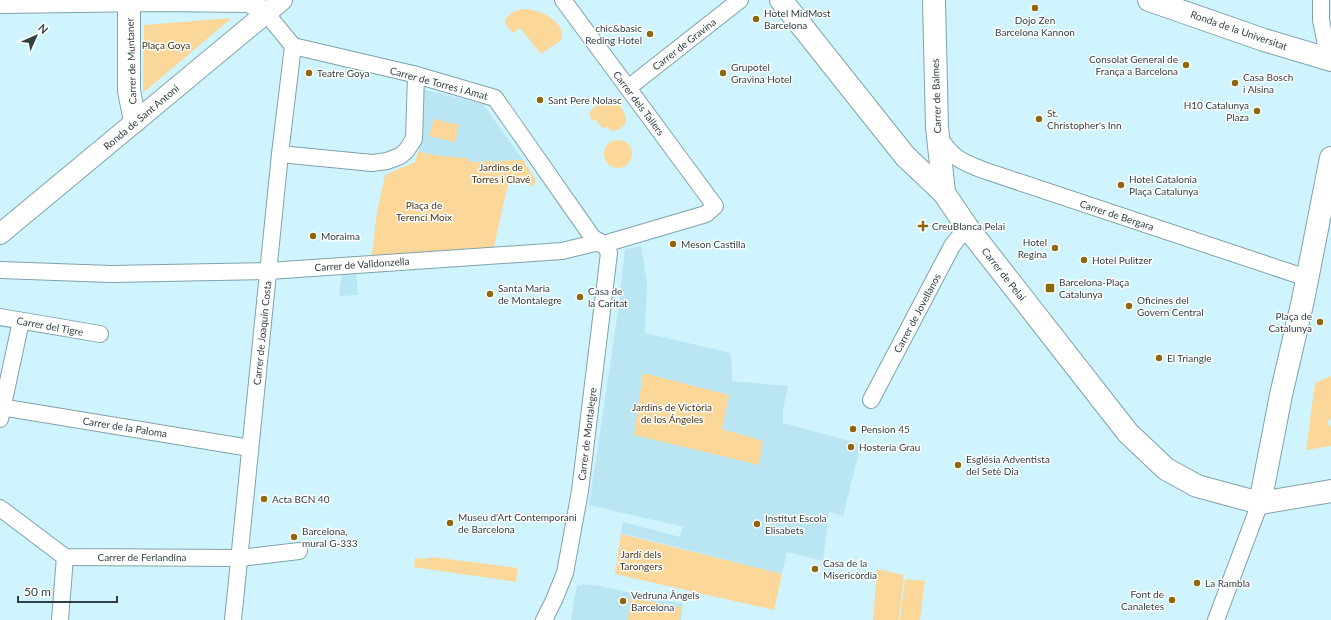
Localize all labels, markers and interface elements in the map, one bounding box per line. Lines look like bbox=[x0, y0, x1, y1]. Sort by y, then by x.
marker: Dojo Zen Barcelona Kannon bbox=[1030, 3, 1040, 13]
place label: Hotel MidMost Barcelona bbox=[764, 7, 831, 31]
street label: Ronda de la Universitat bbox=[1189, 8, 1289, 52]
marker: Hotel MidMost Barcelona bbox=[751, 14, 761, 24]
place label: Dojo Zen Barcelona Kannon bbox=[995, 14, 1075, 38]
street label: Carrer de Gravina bbox=[650, 15, 718, 72]
north arrow bbox=[16, 16, 56, 56]
street label: Carrer de Muntaner bbox=[123, 17, 139, 105]
text: N bbox=[36, 21, 51, 36]
place label: chic&basic Reding Hotel bbox=[585, 22, 642, 46]
marker: chic&basic Reding Hotel bbox=[645, 29, 655, 39]
park label: Plaça Goya bbox=[142, 39, 190, 51]
place label: Consolat General de França a Barcelona bbox=[1089, 53, 1178, 77]
street label: Carrer de Balmes bbox=[929, 58, 943, 134]
marker: Consolat General de França a Barcelona bbox=[1181, 60, 1191, 70]
place label: Grupotel Gravina Hotel bbox=[731, 61, 792, 85]
street label: Carrer de Torres i Amat bbox=[389, 64, 490, 102]
place label: Teatre Goya bbox=[317, 67, 370, 79]
marker: Teatre Goya bbox=[304, 68, 314, 78]
street label: Carrer dels Tallers bbox=[611, 68, 667, 138]
marker: Grupotel Gravina Hotel bbox=[718, 68, 728, 78]
place label: Casa Bosch i Alsina bbox=[1243, 71, 1293, 95]
marker: Casa Bosch i Alsina bbox=[1230, 78, 1240, 88]
street label: Ronda de Sant Antoni bbox=[101, 82, 181, 152]
place label: Sant Pere Nolasc bbox=[548, 94, 622, 106]
marker: Sant Pere Nolasc bbox=[535, 95, 545, 105]
place label: H10 Catalunya Plaza bbox=[1184, 99, 1249, 123]
marker: H10 Catalunya Plaza bbox=[1252, 106, 1262, 116]
place label: St. Christopher's Inn bbox=[1047, 107, 1122, 131]
marker: St. Christopher's Inn bbox=[1034, 114, 1044, 124]
park label: Jardins de Torres i Clavé bbox=[472, 161, 530, 185]
place label: Hotel Catalonia Plaça Catalunya bbox=[1129, 173, 1198, 197]
marker: Hotel Catalonia Plaça Catalunya bbox=[1116, 180, 1126, 190]
street label: Carrer de Bergara bbox=[1078, 197, 1156, 233]
park label: Plaça de Terenci Moix bbox=[396, 199, 452, 223]
marker: CreuBlanca Pelai bbox=[917, 220, 929, 232]
place label: CreuBlanca Pelai bbox=[932, 220, 1005, 232]
place label: Moraima bbox=[321, 230, 360, 242]
marker: Moraima bbox=[308, 231, 318, 241]
place label: Hotel Regina bbox=[1018, 236, 1047, 260]
place label: Meson Castilla bbox=[681, 238, 745, 250]
marker: Meson Castilla bbox=[668, 239, 678, 249]
marker: Hotel Regina bbox=[1050, 243, 1060, 253]
street label: Carrer de Pelai bbox=[980, 245, 1028, 303]
place label: Hotel Pulitzer bbox=[1092, 254, 1152, 266]
street label: Carrer de Valldonzella bbox=[314, 255, 410, 273]
marker: Hotel Pulitzer bbox=[1079, 255, 1089, 265]
street label: Carrer de Jovellanos bbox=[891, 271, 943, 355]
place label: Barcelona-Plaça Catalunya bbox=[1059, 276, 1129, 300]
street label: Carrer de Joaquín Costa bbox=[251, 280, 273, 386]
place label: Santa Maria de Montalegre bbox=[498, 282, 562, 306]
marker: Barcelona-Plaça Catalunya bbox=[1044, 282, 1056, 294]
place label: Casa de la Caritat bbox=[588, 285, 628, 309]
marker: Santa Maria de Montalegre bbox=[485, 289, 495, 299]
marker: Casa de la Caritat bbox=[575, 292, 585, 302]
place label: Oficines del Govern Central bbox=[1137, 294, 1204, 318]
marker: Oficines del Govern Central bbox=[1124, 301, 1134, 311]
place label: Plaça de Catalunya bbox=[1268, 310, 1312, 334]
street label: Carrer del Tigre bbox=[16, 314, 84, 338]
marker: Plaça de Catalunya bbox=[1315, 317, 1325, 327]
place label: El Triangle bbox=[1167, 352, 1212, 364]
marker: El Triangle bbox=[1154, 353, 1164, 363]
street label: Carrer de Montalegre bbox=[575, 387, 599, 481]
park label: Jardins de Victòria de los Ángeles bbox=[632, 401, 712, 425]
street label: Carrer de la Paloma bbox=[82, 414, 168, 440]
place label: Pension 45 bbox=[861, 423, 910, 435]
marker: Pension 45 bbox=[848, 424, 858, 434]
place label: Hosteria Grau bbox=[859, 441, 920, 453]
marker: Hosteria Grau bbox=[846, 442, 856, 452]
place label: Església Adventista del Setè Dia bbox=[966, 453, 1050, 477]
marker: Església Adventista del Setè Dia bbox=[953, 460, 963, 470]
place label: Acta BCN 40 bbox=[272, 493, 330, 505]
marker: Acta BCN 40 bbox=[259, 494, 269, 504]
place label: Museu d'Art Contemporani de Barcelona bbox=[458, 511, 577, 535]
place label: Institut Escola Elisabets bbox=[765, 512, 827, 536]
marker: Museu d'Art Contemporani de Barcelona bbox=[445, 518, 455, 528]
marker: Institut Escola Elisabets bbox=[752, 519, 762, 529]
place label: Barcelona, mural G-333 bbox=[302, 525, 358, 549]
marker: Barcelona, mural G-333 bbox=[289, 532, 299, 542]
park label: Jardí dels Tarongers bbox=[620, 548, 662, 572]
street label: Carrer de Ferlandina bbox=[97, 551, 187, 563]
place label: Casa de la Misericòrdia bbox=[823, 557, 877, 581]
marker: Casa de la Misericòrdia bbox=[810, 564, 820, 574]
place label: La Rambla bbox=[1205, 577, 1250, 589]
scale bar bbox=[18, 578, 117, 604]
marker: La Rambla bbox=[1192, 578, 1202, 588]
text: 50 m bbox=[24, 584, 51, 599]
place label: Font de Canaletes bbox=[1121, 588, 1164, 612]
place label: Vedruna Àngels Barcelona bbox=[631, 589, 699, 613]
marker: Font de Canaletes bbox=[1167, 595, 1177, 605]
marker: Vedruna Àngels Barcelona bbox=[618, 596, 628, 606]

